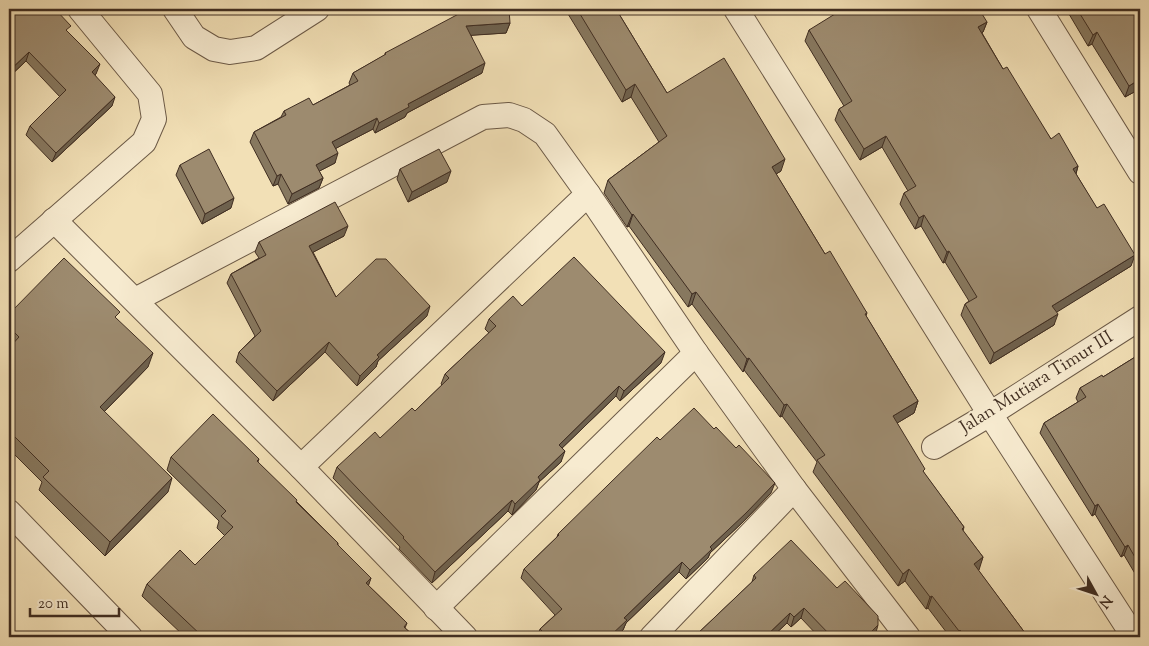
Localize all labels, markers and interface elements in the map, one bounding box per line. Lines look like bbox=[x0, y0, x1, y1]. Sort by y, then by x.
street label: Jalan Mutiara Timur III bbox=[954, 325, 1119, 441]
north arrow bbox=[1072, 568, 1122, 618]
scale bar bbox=[30, 586, 119, 618]
text: N bbox=[1093, 590, 1116, 612]
text: 20 m bbox=[38, 594, 69, 615]

